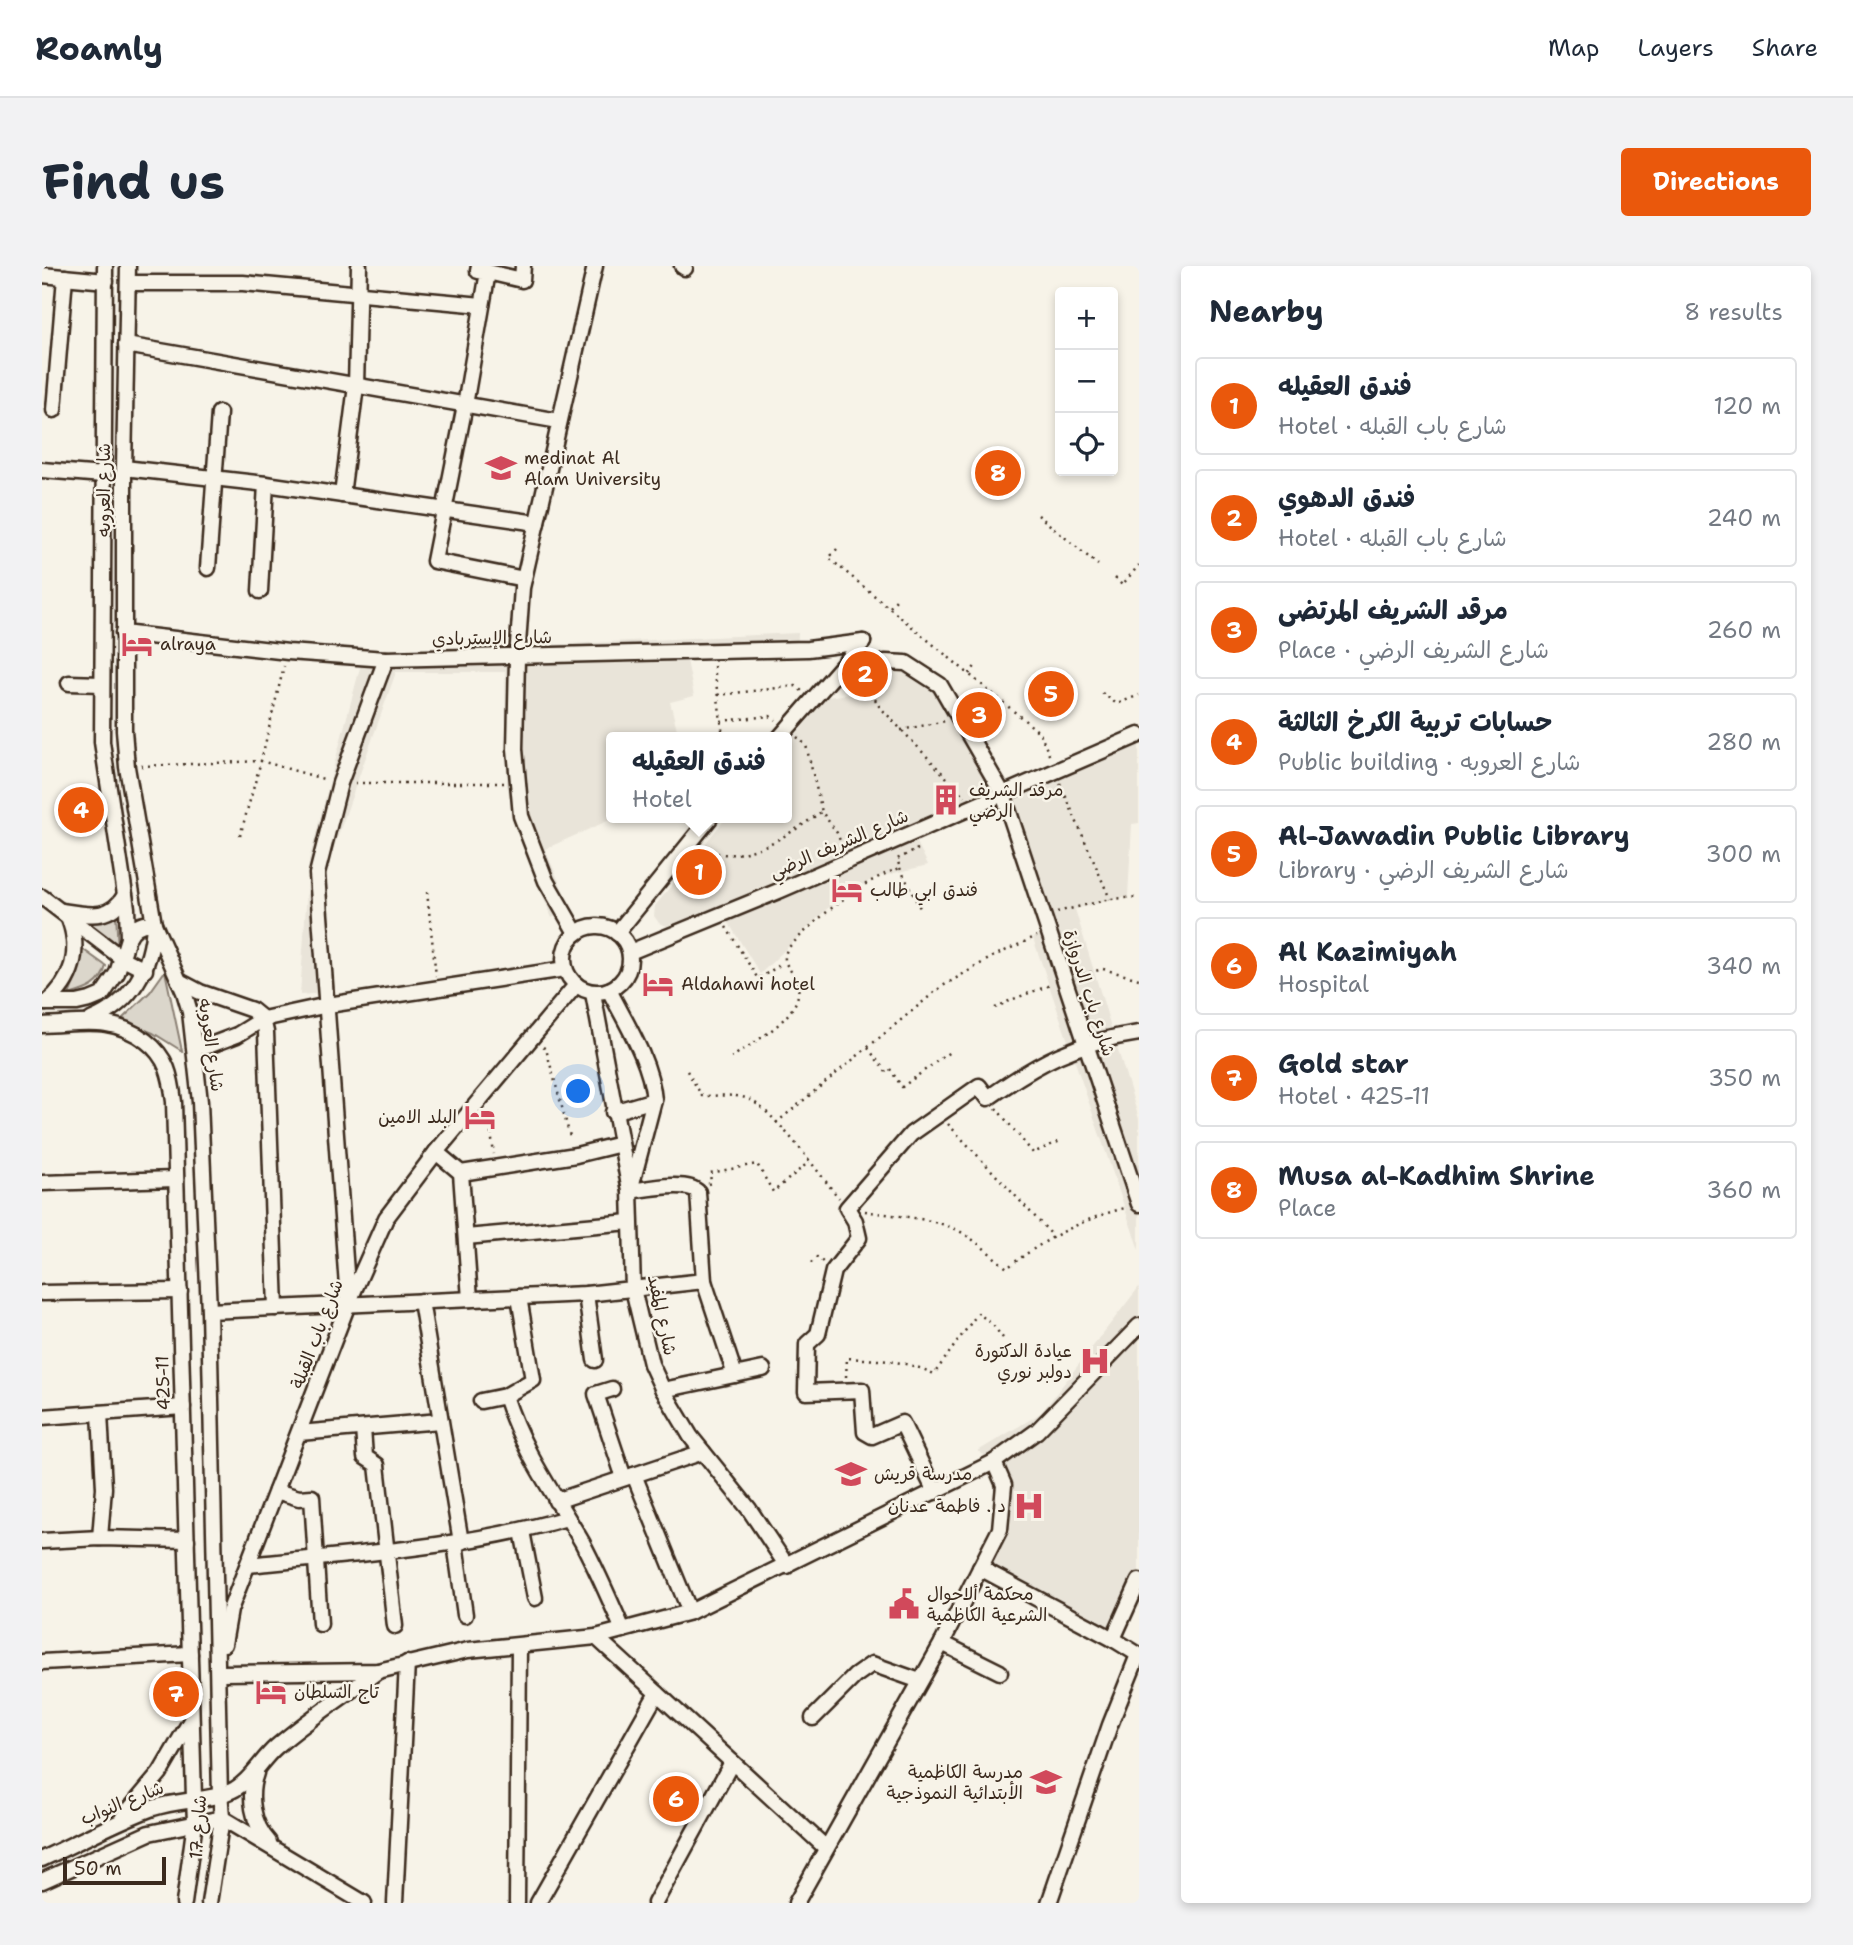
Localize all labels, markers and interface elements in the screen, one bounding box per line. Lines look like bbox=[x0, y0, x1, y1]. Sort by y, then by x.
text: Roamly bbox=[35, 26, 163, 71]
text: Map bbox=[1548, 32, 1599, 64]
text: Layers bbox=[1637, 32, 1714, 64]
text: Share bbox=[1752, 32, 1818, 64]
button: Directions bbox=[1621, 148, 1811, 216]
text: Find us bbox=[42, 149, 225, 215]
map controls bbox=[1055, 287, 1118, 476]
button: + bbox=[1055, 287, 1118, 350]
text: Nearby bbox=[1209, 291, 1324, 332]
text: 8 results bbox=[1684, 297, 1783, 327]
button: − bbox=[1055, 350, 1118, 413]
text: فندق العقيله bbox=[1278, 368, 1412, 403]
text: 1 bbox=[1229, 391, 1239, 421]
text: 120 m bbox=[1713, 391, 1781, 421]
text: Hotel · شارع باب القبله bbox=[1278, 411, 1507, 441]
button: locate bbox=[1055, 413, 1118, 476]
street label: شارع العروبه bbox=[92, 443, 116, 537]
place label: medinat Al Alam University bbox=[524, 446, 661, 491]
pin: 8 bbox=[975, 447, 1021, 499]
school or university icon: medinat Al Alam University bbox=[484, 451, 518, 485]
text: فندق الدهوي bbox=[1278, 480, 1415, 515]
text: 2 bbox=[1226, 503, 1242, 533]
text: 240 m bbox=[1707, 503, 1781, 533]
text: Hotel · شارع باب القبله bbox=[1278, 523, 1507, 553]
text: مرقد الشريف المرتضى bbox=[1278, 592, 1508, 627]
text: 3 bbox=[1226, 615, 1242, 645]
text: 260 m bbox=[1707, 615, 1781, 645]
street label: شارع الإستربادي bbox=[432, 625, 552, 652]
hotel icon: alraya bbox=[120, 627, 154, 661]
place label: alraya bbox=[160, 632, 216, 656]
text: Place · شارع الشريف الرضي bbox=[1278, 635, 1549, 665]
pin: 2 bbox=[842, 648, 888, 700]
pin: 5 bbox=[1028, 668, 1074, 720]
pin: 3 bbox=[956, 689, 1002, 741]
text: حسابات تربية الكرخ الثالثة bbox=[1278, 704, 1552, 739]
text: 4 bbox=[1226, 727, 1242, 757]
text: 280 m bbox=[1706, 727, 1781, 757]
popup bbox=[606, 732, 792, 823]
text: فندق العقيله bbox=[632, 743, 766, 778]
text: Public building · شارع العروبه bbox=[1278, 747, 1581, 777]
place label: مرقد الشريف الرضي bbox=[969, 778, 1064, 827]
building icon: مرقد الشريف الرضي bbox=[929, 783, 963, 817]
pin: 4 bbox=[58, 784, 104, 836]
text: Hotel bbox=[632, 784, 692, 814]
street label: شارع الشريف الرضي bbox=[766, 804, 914, 888]
text: Al-Jawadin Public Library bbox=[1278, 818, 1630, 853]
text: 5 bbox=[1227, 839, 1241, 869]
text: 300 m bbox=[1706, 839, 1781, 869]
pin: 1 bbox=[676, 846, 722, 898]
text: Library · شارع الشريف الرضي bbox=[1278, 855, 1569, 885]
hotel icon: فندق ابي طالب bbox=[830, 873, 864, 907]
place label: فندق ابي طالب bbox=[870, 878, 978, 906]
street label: شارع باب الدروازة bbox=[1057, 927, 1121, 1059]
text: Al Kazimiyah bbox=[1278, 934, 1457, 969]
text: 6 bbox=[1226, 951, 1242, 981]
text: 340 m bbox=[1706, 951, 1781, 981]
hotel icon: Aldahawi hotel bbox=[641, 967, 675, 1001]
text: Hospital bbox=[1278, 969, 1369, 999]
place label: Aldahawi hotel bbox=[681, 972, 815, 996]
street label: شارع العروبه bbox=[193, 997, 229, 1093]
text: Gold star bbox=[1278, 1046, 1409, 1081]
text: 7 bbox=[1226, 1063, 1242, 1093]
text: 350 m bbox=[1708, 1063, 1781, 1093]
your location bbox=[561, 1074, 595, 1108]
text: Hotel · 425-11 bbox=[1278, 1081, 1430, 1111]
hotel icon: البلد الامين bbox=[463, 1100, 497, 1134]
place label: البلد الامين bbox=[378, 1105, 457, 1129]
text: Musa al-Kadhim Shrine bbox=[1278, 1158, 1595, 1193]
text: 8 bbox=[1226, 1175, 1242, 1205]
text: 360 m bbox=[1706, 1175, 1781, 1205]
text: Place bbox=[1278, 1193, 1337, 1223]
street label: شارع المفيد bbox=[642, 1272, 682, 1358]
street label: شارع باب القبلة bbox=[285, 1276, 349, 1392]
place label: عيادة الدكتورة دولبر نوري bbox=[975, 1339, 1072, 1385]
hospital icon: عيادة الدكتورة دولبر نوري bbox=[1078, 1344, 1112, 1378]
street label: 425-11 bbox=[150, 1355, 176, 1411]
school or university icon: مدرسة قريش bbox=[834, 1457, 868, 1491]
place label: مدرسة قريش bbox=[874, 1462, 972, 1486]
hospital icon: د . فاطمة عدنان bbox=[1012, 1489, 1046, 1523]
place label: د . فاطمة عدنان bbox=[888, 1494, 1006, 1518]
place label: محكمة ألاحوال الشرعية الكاظمية bbox=[927, 1582, 1047, 1627]
public building icon: محكمة ألاحوال الشرعية الكاظمية bbox=[887, 1587, 921, 1621]
pin: 7 bbox=[153, 1668, 199, 1720]
hotel icon: تاج السلطان bbox=[254, 1675, 288, 1709]
place label: تاج السلطان bbox=[294, 1680, 380, 1704]
place label: مدرسة الكاظمية الأبتدائية النموذجية bbox=[887, 1760, 1023, 1805]
school or university icon: مدرسة الكاظمية الأبتدائية النموذجية bbox=[1029, 1765, 1063, 1799]
pin: 6 bbox=[653, 1773, 699, 1825]
street label: شارع النواب bbox=[77, 1775, 167, 1831]
street label: شارع 17 bbox=[184, 1794, 212, 1860]
scale bar bbox=[63, 1854, 166, 1886]
text: 50 m bbox=[74, 1856, 122, 1881]

